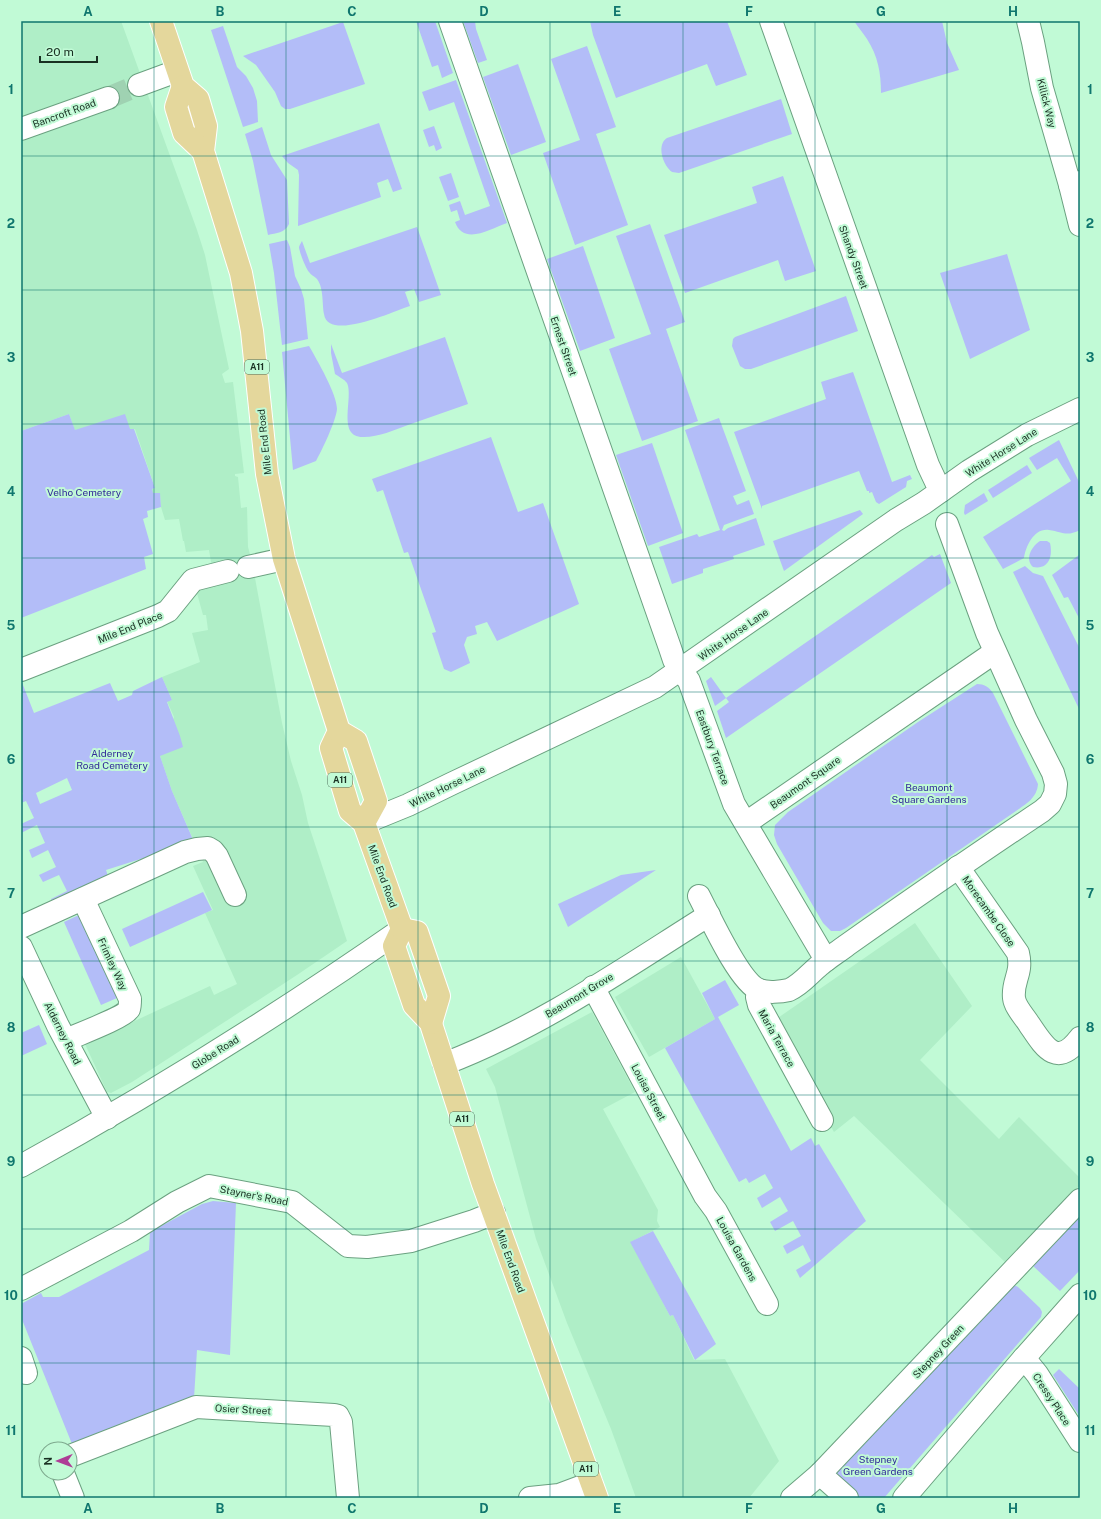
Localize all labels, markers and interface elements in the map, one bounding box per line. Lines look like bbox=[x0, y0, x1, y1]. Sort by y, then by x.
text: A bbox=[83, 4, 93, 19]
text: B bbox=[216, 4, 225, 19]
text: C bbox=[347, 4, 357, 19]
text: D bbox=[479, 4, 489, 19]
text: E bbox=[613, 4, 621, 19]
text: F bbox=[745, 4, 753, 19]
text: G bbox=[876, 4, 886, 19]
text: H bbox=[1008, 4, 1018, 19]
scale bar bbox=[40, 38, 97, 64]
text: 20 m bbox=[46, 45, 74, 59]
street label: Killick Way bbox=[1035, 77, 1059, 130]
text: 1 bbox=[8, 82, 14, 97]
text: 1 bbox=[1087, 82, 1093, 97]
street label: Bancroft Road bbox=[31, 96, 97, 130]
text: 2 bbox=[7, 216, 15, 231]
text: 2 bbox=[1086, 216, 1094, 231]
street label: Shandy Street bbox=[837, 224, 871, 290]
street label: Ernest Street bbox=[548, 315, 580, 377]
text: 3 bbox=[7, 350, 16, 365]
text: 3 bbox=[1086, 350, 1095, 365]
road number: A11 bbox=[245, 360, 269, 374]
street label: Mile End Road bbox=[255, 408, 273, 476]
street label: White Horse Lane bbox=[963, 425, 1039, 479]
text: 4 bbox=[7, 484, 16, 499]
text: 4 bbox=[1086, 484, 1095, 499]
park label: Velho Cemetery bbox=[47, 486, 122, 498]
street label: White Horse Lane bbox=[696, 605, 770, 663]
street label: Mile End Place bbox=[96, 609, 164, 645]
text: 5 bbox=[7, 618, 16, 633]
text: 5 bbox=[1086, 618, 1095, 633]
street label: Eastbury Terrace bbox=[694, 708, 732, 787]
park label: Alderney Road Cemetery bbox=[76, 747, 148, 771]
text: 6 bbox=[7, 752, 16, 767]
text: 6 bbox=[1086, 752, 1095, 767]
street label: Beaumont Square bbox=[767, 753, 843, 811]
street label: White Horse Lane bbox=[407, 762, 487, 809]
road number: A11 bbox=[328, 773, 352, 787]
park label: Beaumont Square Gardens bbox=[892, 781, 966, 805]
street label: Mile End Road bbox=[366, 843, 400, 909]
street label: Morecambe Close bbox=[960, 873, 1018, 949]
text: 7 bbox=[7, 886, 15, 901]
text: 7 bbox=[1086, 886, 1094, 901]
street label: Frimley Way bbox=[96, 936, 131, 993]
street label: Beaumont Grove bbox=[543, 970, 615, 1020]
street label: Alderney Road bbox=[42, 1000, 84, 1066]
street label: Maria Terrace bbox=[756, 1007, 798, 1069]
text: 8 bbox=[7, 1020, 16, 1035]
text: 8 bbox=[1086, 1020, 1095, 1035]
street label: Globe Road bbox=[189, 1033, 241, 1071]
street label: Louisa Street bbox=[629, 1062, 669, 1122]
road number: A11 bbox=[450, 1112, 474, 1126]
text: 9 bbox=[7, 1154, 15, 1169]
text: 9 bbox=[1086, 1154, 1094, 1169]
street label: Stayner's Road bbox=[219, 1182, 289, 1208]
street label: Louisa Gardens bbox=[714, 1215, 760, 1283]
street label: Mile End Road bbox=[494, 1228, 528, 1294]
text: 10 bbox=[4, 1288, 18, 1303]
text: 10 bbox=[1083, 1288, 1097, 1303]
street label: Stepney Green bbox=[910, 1321, 966, 1380]
street label: Cressy Place bbox=[1031, 1371, 1074, 1428]
street label: Osier Street bbox=[215, 1402, 271, 1416]
text: 11 bbox=[5, 1423, 17, 1438]
text: 11 bbox=[1084, 1423, 1096, 1438]
north arrow bbox=[38, 1441, 78, 1481]
park label: Stepney Green Gardens bbox=[843, 1453, 913, 1477]
text: N bbox=[42, 1457, 54, 1466]
road number: A11 bbox=[574, 1462, 598, 1476]
text: A bbox=[83, 1501, 93, 1516]
text: B bbox=[216, 1501, 225, 1516]
text: C bbox=[347, 1501, 357, 1516]
text: D bbox=[479, 1501, 489, 1516]
text: E bbox=[613, 1501, 621, 1516]
text: F bbox=[745, 1501, 753, 1516]
text: G bbox=[876, 1501, 886, 1516]
text: H bbox=[1008, 1501, 1018, 1516]

